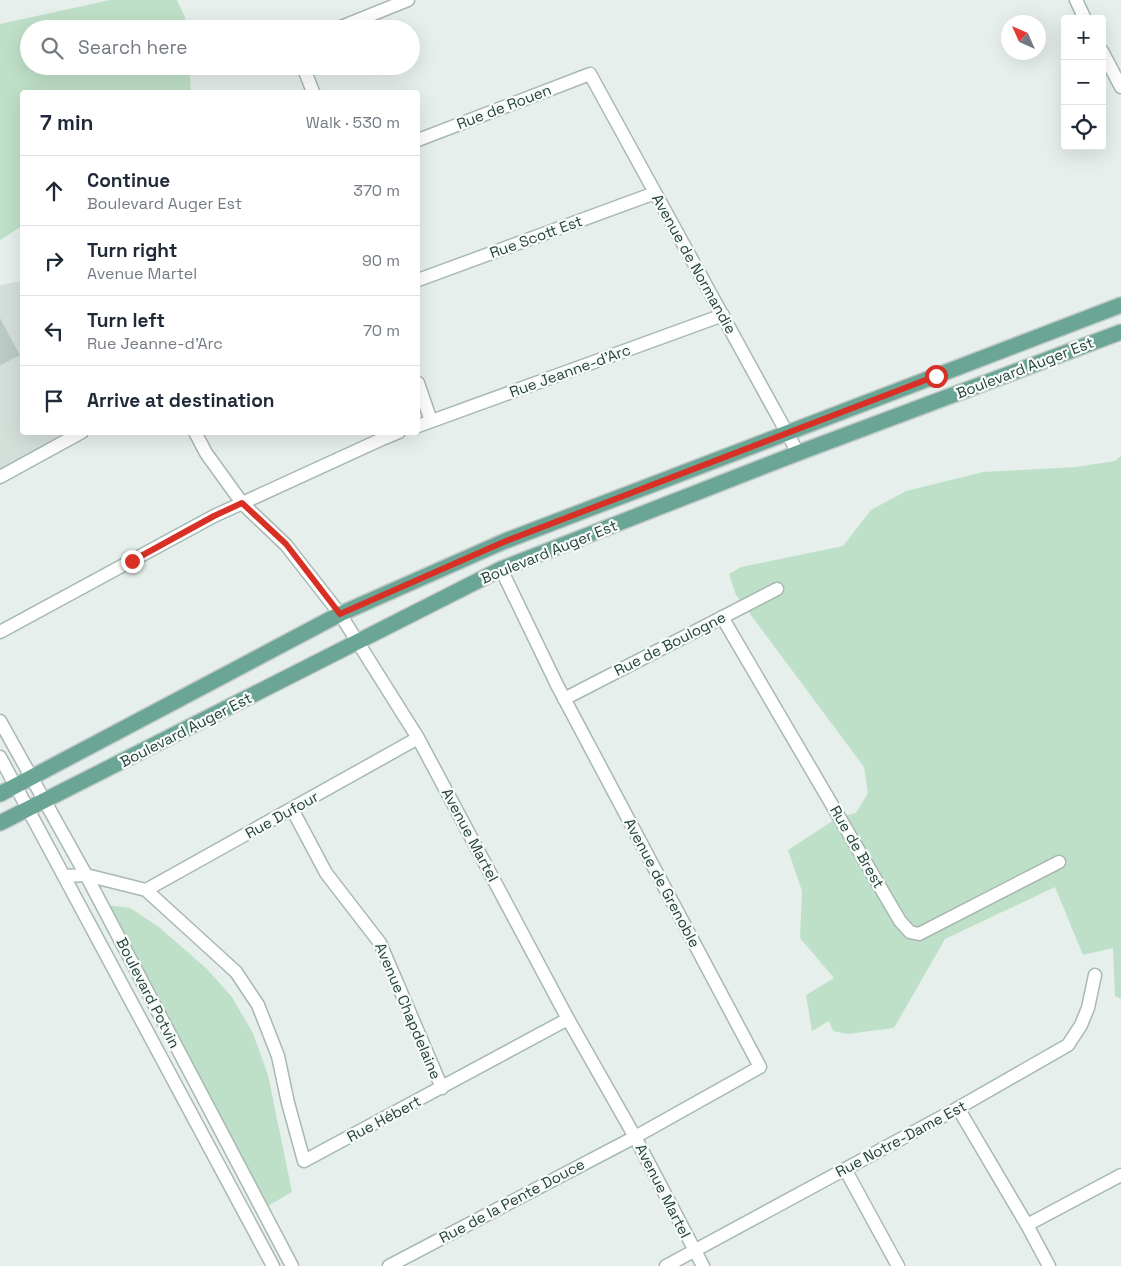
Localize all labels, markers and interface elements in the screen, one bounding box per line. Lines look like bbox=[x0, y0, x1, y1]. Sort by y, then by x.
north arrow bbox=[1001, 15, 1046, 60]
map controls bbox=[1061, 15, 1106, 150]
button: + bbox=[1061, 15, 1106, 60]
search box bbox=[20, 20, 420, 75]
icon: search bbox=[38, 34, 66, 62]
text: Search here bbox=[78, 35, 188, 60]
button: − bbox=[1061, 60, 1106, 105]
street label: Rue de Rouen bbox=[454, 80, 554, 133]
button: locate bbox=[1061, 105, 1106, 150]
text: 7 min bbox=[40, 109, 93, 136]
text: Walk · 530 m bbox=[306, 112, 400, 133]
text: Continue bbox=[87, 168, 170, 193]
icon: ahead bbox=[40, 177, 68, 205]
text: 370 m bbox=[353, 180, 400, 201]
street label: Avenue de Normandie bbox=[648, 190, 741, 337]
text: Boulevard Auger Est bbox=[87, 193, 242, 214]
street label: Rue Scott Est bbox=[487, 211, 585, 262]
text: Turn right bbox=[87, 238, 177, 263]
icon: right bbox=[40, 247, 68, 275]
text: 90 m bbox=[362, 250, 400, 271]
text: Avenue Martel bbox=[87, 263, 197, 284]
text: Turn left bbox=[87, 308, 165, 333]
icon: left bbox=[40, 317, 68, 345]
text: 70 m bbox=[363, 320, 400, 341]
text: Rue Jeanne-d'Arc bbox=[87, 333, 223, 354]
street label: Boulevard Auger Est bbox=[953, 333, 1096, 402]
street label: Rue Jeanne-d'Arc bbox=[507, 340, 633, 401]
route start bbox=[925, 365, 948, 388]
icon: arrive bbox=[40, 387, 68, 415]
text: Arrive at destination bbox=[87, 388, 275, 413]
street label: Boulevard Auger Est bbox=[478, 515, 620, 588]
route end bbox=[121, 550, 144, 573]
street label: Rue de Boulogne bbox=[611, 607, 729, 680]
street label: Boulevard Auger Est bbox=[117, 688, 255, 771]
street label: Avenue Martel bbox=[438, 785, 503, 885]
street label: Rue Dufour bbox=[242, 786, 322, 842]
street label: Rue de Brest bbox=[826, 802, 889, 892]
street label: Avenue de Grenoble bbox=[620, 815, 705, 951]
street label: Boulevard Potvin bbox=[112, 934, 185, 1051]
street label: Avenue Chapdelaine bbox=[371, 940, 446, 1082]
street label: Rue Hébert bbox=[343, 1091, 424, 1146]
street label: Rue Notre-Dame Est bbox=[832, 1096, 970, 1181]
street label: Avenue Martel bbox=[632, 1140, 695, 1241]
street label: Rue de la Pente Douce bbox=[436, 1154, 588, 1247]

